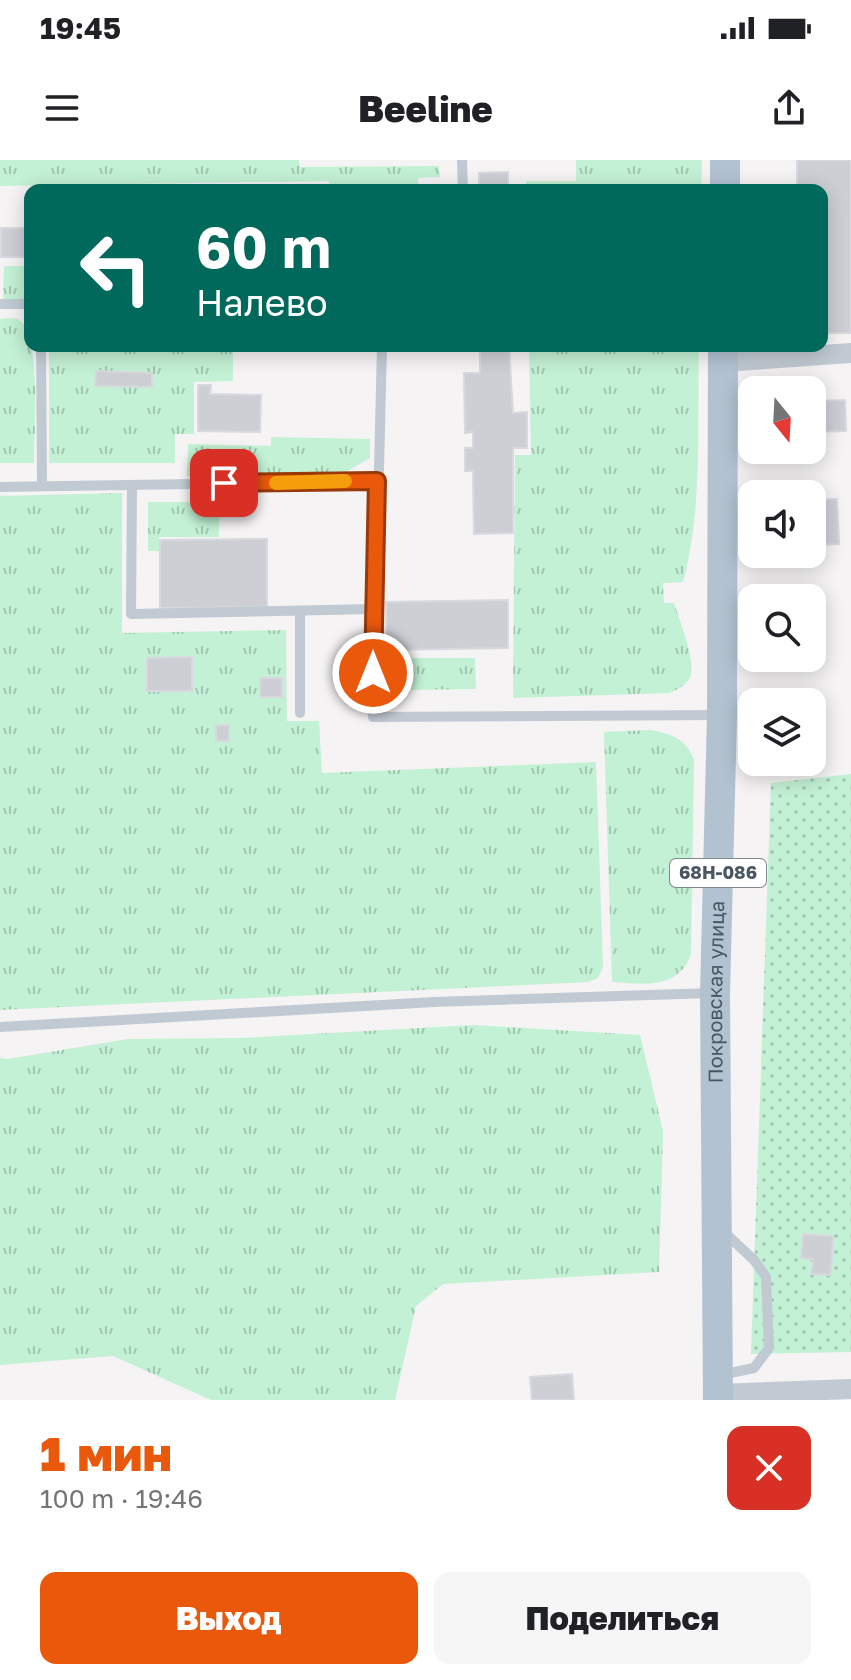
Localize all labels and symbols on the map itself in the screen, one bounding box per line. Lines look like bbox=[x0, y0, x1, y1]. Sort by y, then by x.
north arrow bbox=[738, 376, 826, 464]
pin bbox=[190, 449, 258, 517]
position arrow bbox=[331, 631, 415, 715]
road number: 68Н-086 bbox=[670, 859, 766, 887]
street label: Покровская улица bbox=[702, 900, 728, 1083]

